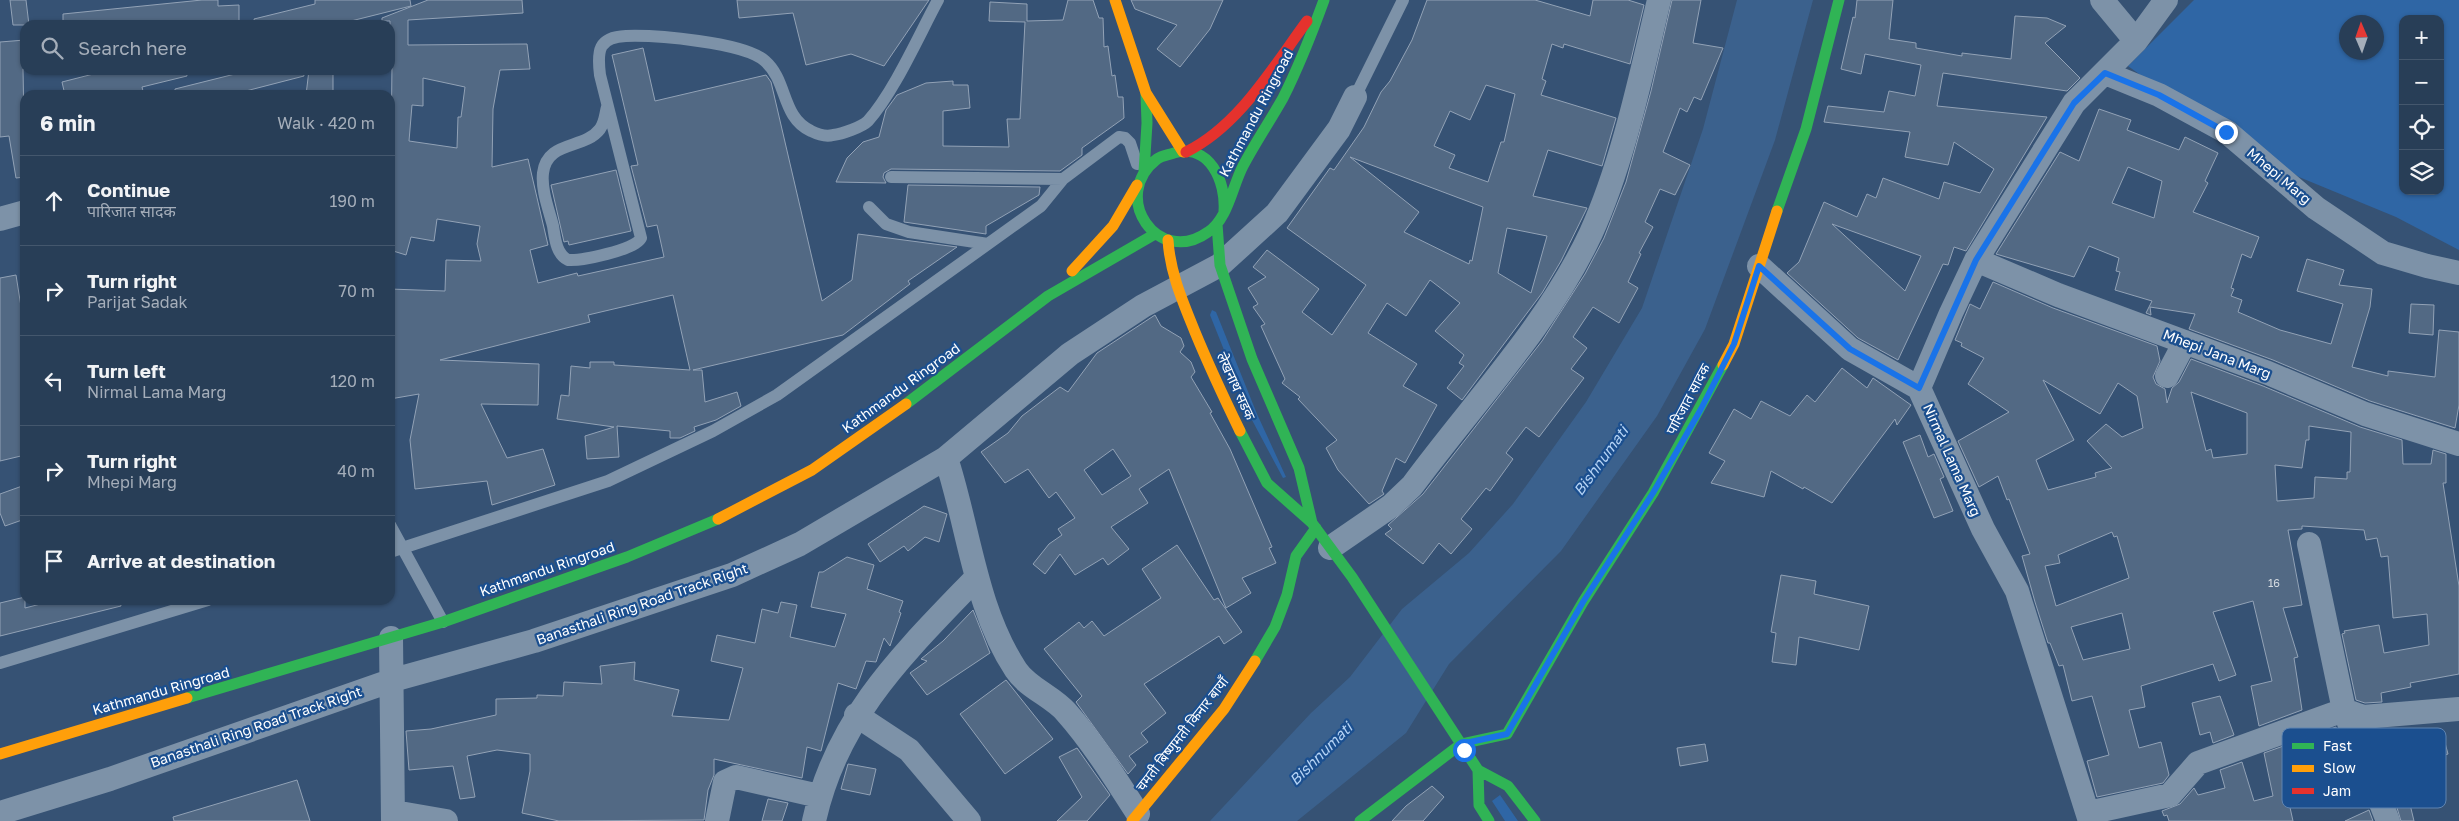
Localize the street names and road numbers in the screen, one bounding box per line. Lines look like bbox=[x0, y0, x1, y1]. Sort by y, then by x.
street label: Kathmandu Ringroad bbox=[1215, 46, 1296, 179]
street label: Mhepi Marg bbox=[2244, 144, 2315, 207]
street label: Mhepi Jana Marg bbox=[2161, 325, 2274, 382]
street label: Kathmandu Ringroad bbox=[838, 339, 963, 436]
street label: लेखनाथ सडक bbox=[1213, 349, 1260, 422]
street label: पारिजात सादक bbox=[1662, 360, 1713, 437]
street label: Nirmal Lama Marg bbox=[1920, 401, 1985, 519]
street label: Kathmandu Ringroad bbox=[477, 537, 617, 600]
street label: Banasthali Ring Road Track Right bbox=[534, 559, 750, 648]
street label: Kathmandu Ringroad bbox=[90, 663, 231, 718]
street label: चमती बिष्णुमती किनार बायाँ bbox=[1132, 672, 1234, 796]
street label: Banasthali Ring Road Track Right bbox=[148, 682, 364, 771]

